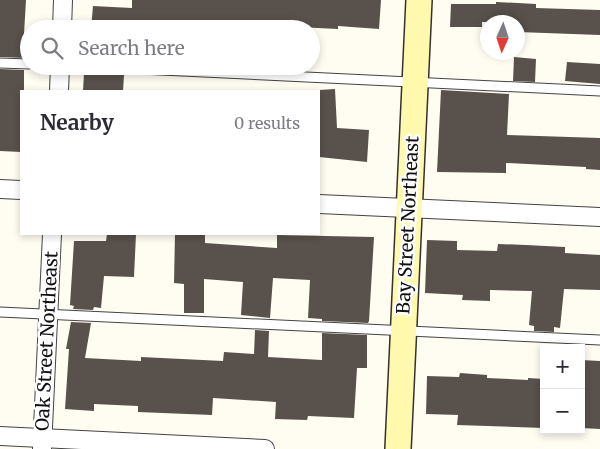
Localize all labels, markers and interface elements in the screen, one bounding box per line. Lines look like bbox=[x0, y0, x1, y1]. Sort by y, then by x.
north arrow bbox=[480, 15, 525, 60]
search box bbox=[20, 20, 320, 75]
icon: search bbox=[38, 34, 66, 62]
text: Search here bbox=[78, 36, 185, 60]
text: Nearby bbox=[40, 109, 114, 136]
text: 0 results bbox=[234, 113, 300, 133]
street label: Bay Street Northeast bbox=[391, 135, 424, 315]
street label: Oak Street Northeast bbox=[30, 250, 63, 432]
map controls bbox=[540, 344, 585, 434]
button: + bbox=[540, 344, 585, 389]
button: − bbox=[540, 389, 585, 434]

